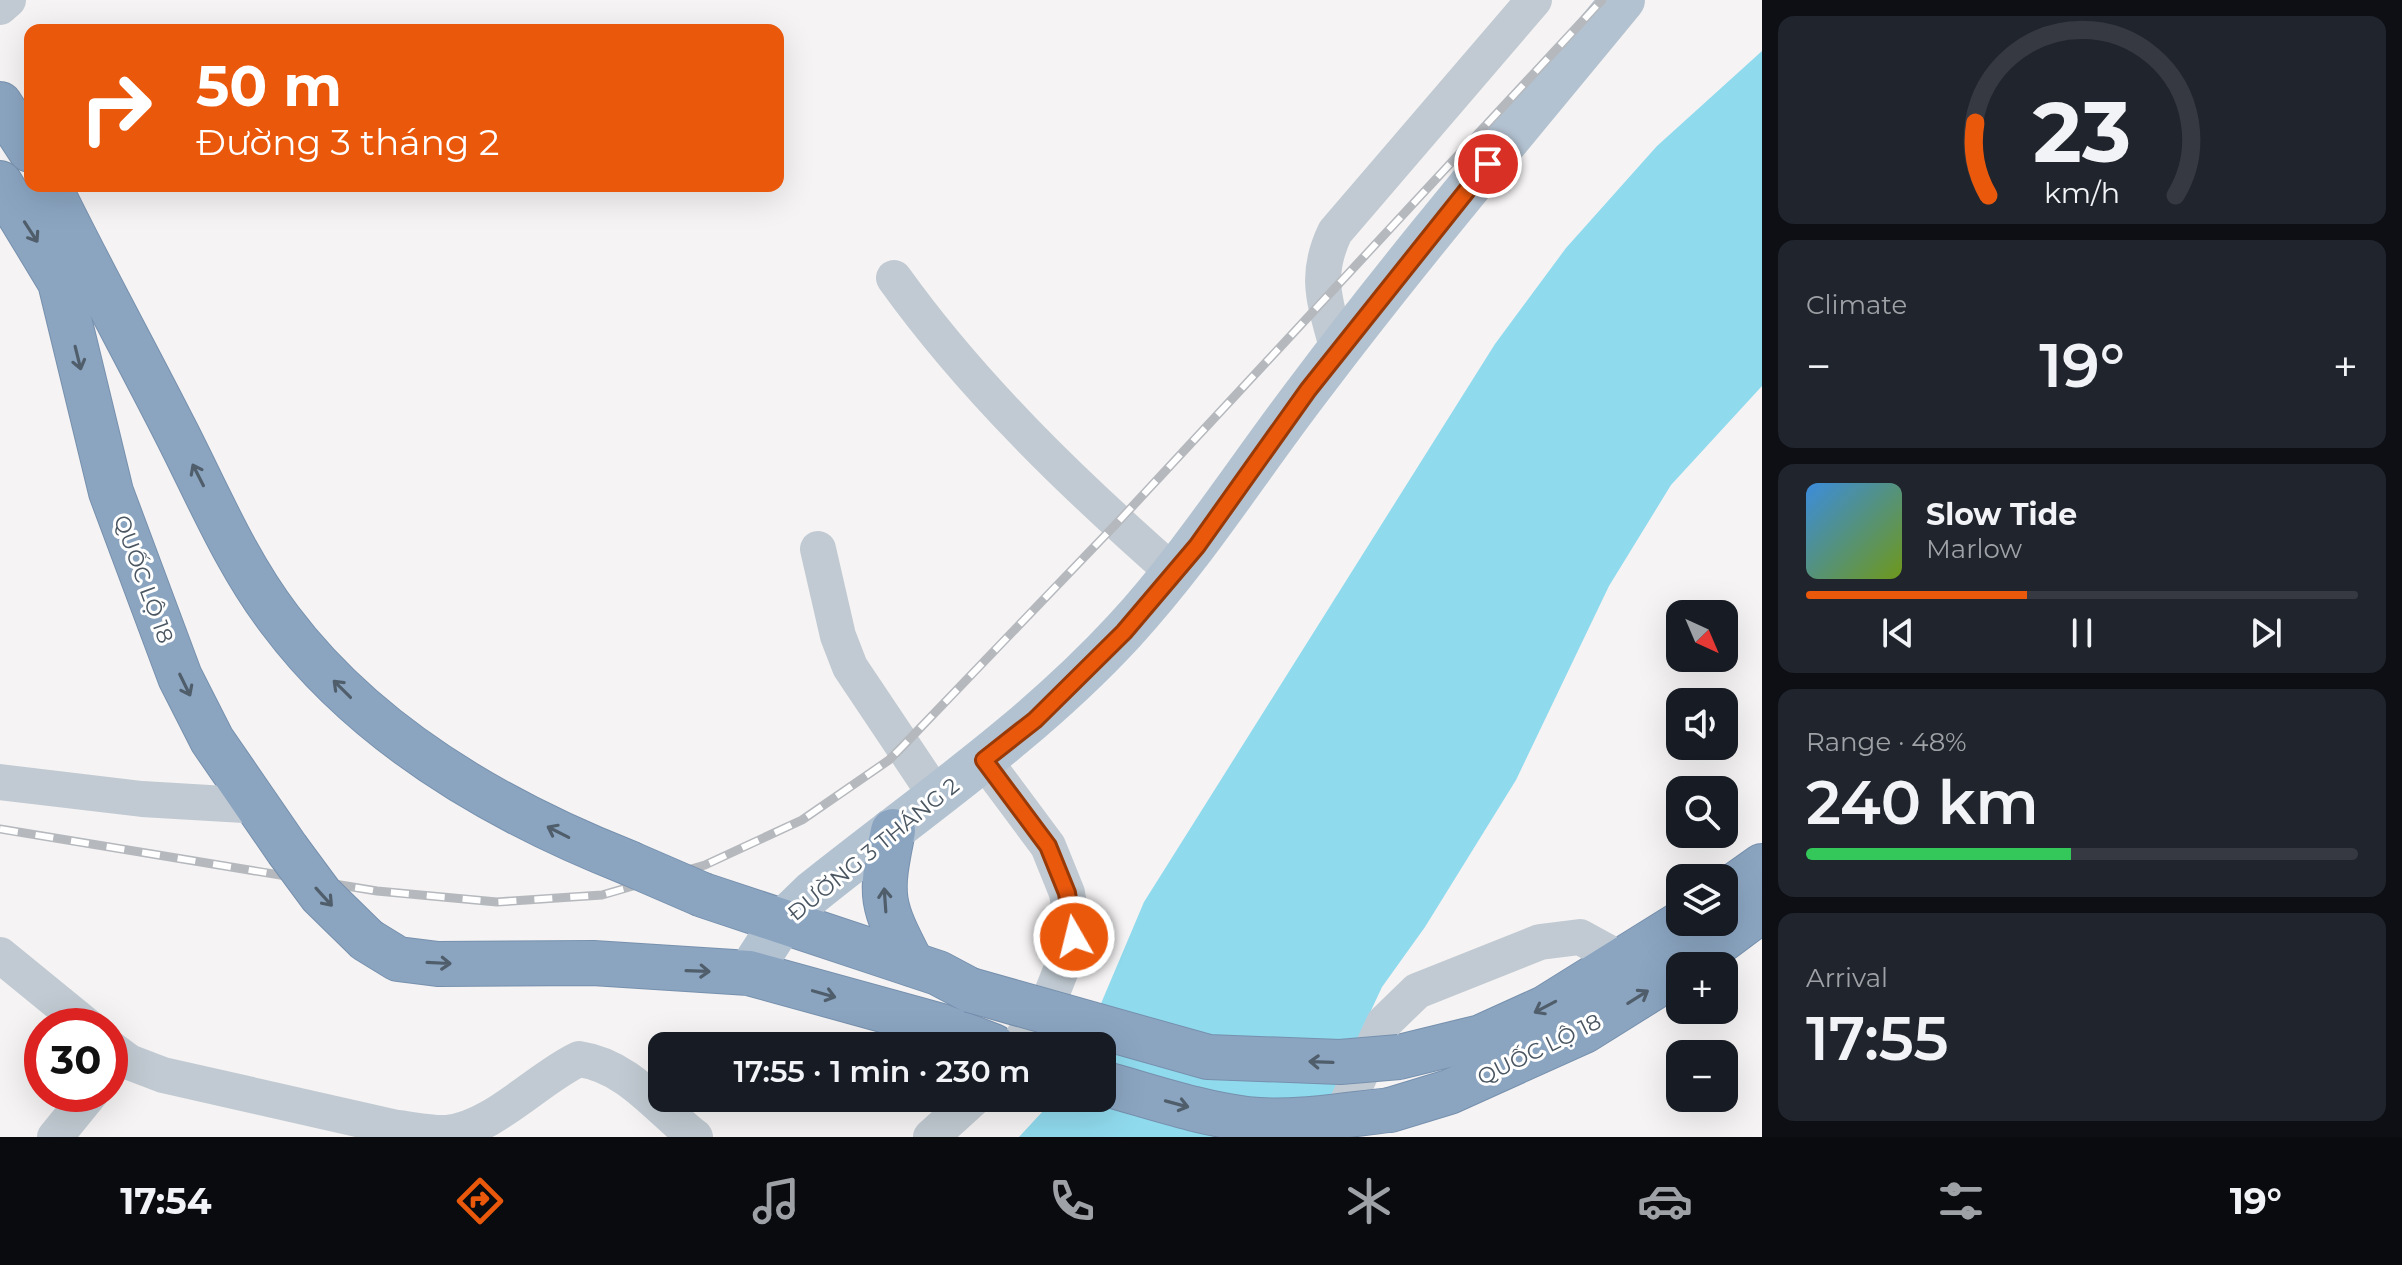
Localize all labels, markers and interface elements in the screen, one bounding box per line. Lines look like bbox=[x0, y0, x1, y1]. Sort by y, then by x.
text: 50 m bbox=[196, 52, 342, 120]
icon: right bbox=[64, 56, 168, 160]
text: 23 bbox=[2033, 81, 2131, 183]
text: Đường 3 tháng 2 bbox=[196, 120, 499, 164]
pin bbox=[1454, 130, 1522, 198]
icon: arrive bbox=[1466, 142, 1510, 186]
text: km/h bbox=[2044, 175, 2120, 210]
one-way arrow bbox=[24, 220, 40, 243]
text: Climate bbox=[1806, 289, 1907, 321]
text: 19° bbox=[2039, 329, 2125, 402]
text: − bbox=[1806, 339, 1831, 393]
text: + bbox=[2333, 339, 2358, 393]
one-way arrow bbox=[72, 345, 87, 371]
one-way arrow bbox=[189, 464, 205, 488]
text: Slow Tide bbox=[1926, 496, 2077, 533]
street label: QUỐC LỘ 18 bbox=[108, 511, 180, 647]
text: Marlow bbox=[1926, 533, 2022, 565]
north arrow bbox=[1666, 600, 1738, 672]
map controls bbox=[1666, 600, 1738, 1112]
icon: previous bbox=[1876, 611, 1920, 655]
icon: pause bbox=[2060, 611, 2104, 655]
icon: next bbox=[2244, 611, 2288, 655]
one-way arrow bbox=[177, 672, 193, 696]
one-way arrow bbox=[333, 680, 352, 699]
button: sound bbox=[1666, 688, 1738, 760]
text: Range · 48% bbox=[1806, 726, 1967, 758]
text: 240 km bbox=[1806, 766, 2039, 839]
street label: ĐƯỜNG 3 THÁNG 2 bbox=[782, 772, 964, 927]
button: search bbox=[1666, 776, 1738, 848]
one-way arrow bbox=[546, 824, 570, 839]
button: layers bbox=[1666, 864, 1738, 936]
one-way arrow bbox=[315, 887, 334, 907]
one-way arrow bbox=[878, 887, 893, 914]
position arrow bbox=[1032, 895, 1116, 979]
button: + bbox=[1666, 952, 1738, 1024]
one-way arrow bbox=[425, 956, 452, 971]
text: Arrival bbox=[1806, 962, 1888, 994]
one-way arrow bbox=[684, 963, 711, 979]
one-way arrow bbox=[811, 988, 837, 1003]
one-way arrow bbox=[1627, 988, 1649, 1005]
one-way arrow bbox=[1534, 999, 1558, 1015]
text: 17:55 bbox=[1806, 1002, 1949, 1075]
street label: QUỐC LỘ 18 bbox=[1472, 1007, 1606, 1091]
speed limit sign: 30 bbox=[24, 1008, 128, 1112]
button: − bbox=[1666, 1040, 1738, 1112]
text: 17:55 · 1 min · 230 m bbox=[734, 1053, 1030, 1090]
one-way arrow bbox=[1308, 1054, 1335, 1069]
one-way arrow bbox=[1164, 1097, 1190, 1112]
icon: directions bbox=[452, 1173, 508, 1229]
icon: music bbox=[748, 1173, 804, 1229]
icon: phone bbox=[1044, 1173, 1100, 1229]
icon: climate bbox=[1341, 1173, 1397, 1229]
icon: car bbox=[1637, 1173, 1693, 1229]
icon: filters bbox=[1933, 1173, 1989, 1229]
text: 17:54 bbox=[120, 1179, 212, 1223]
text: 19° bbox=[2230, 1179, 2282, 1223]

